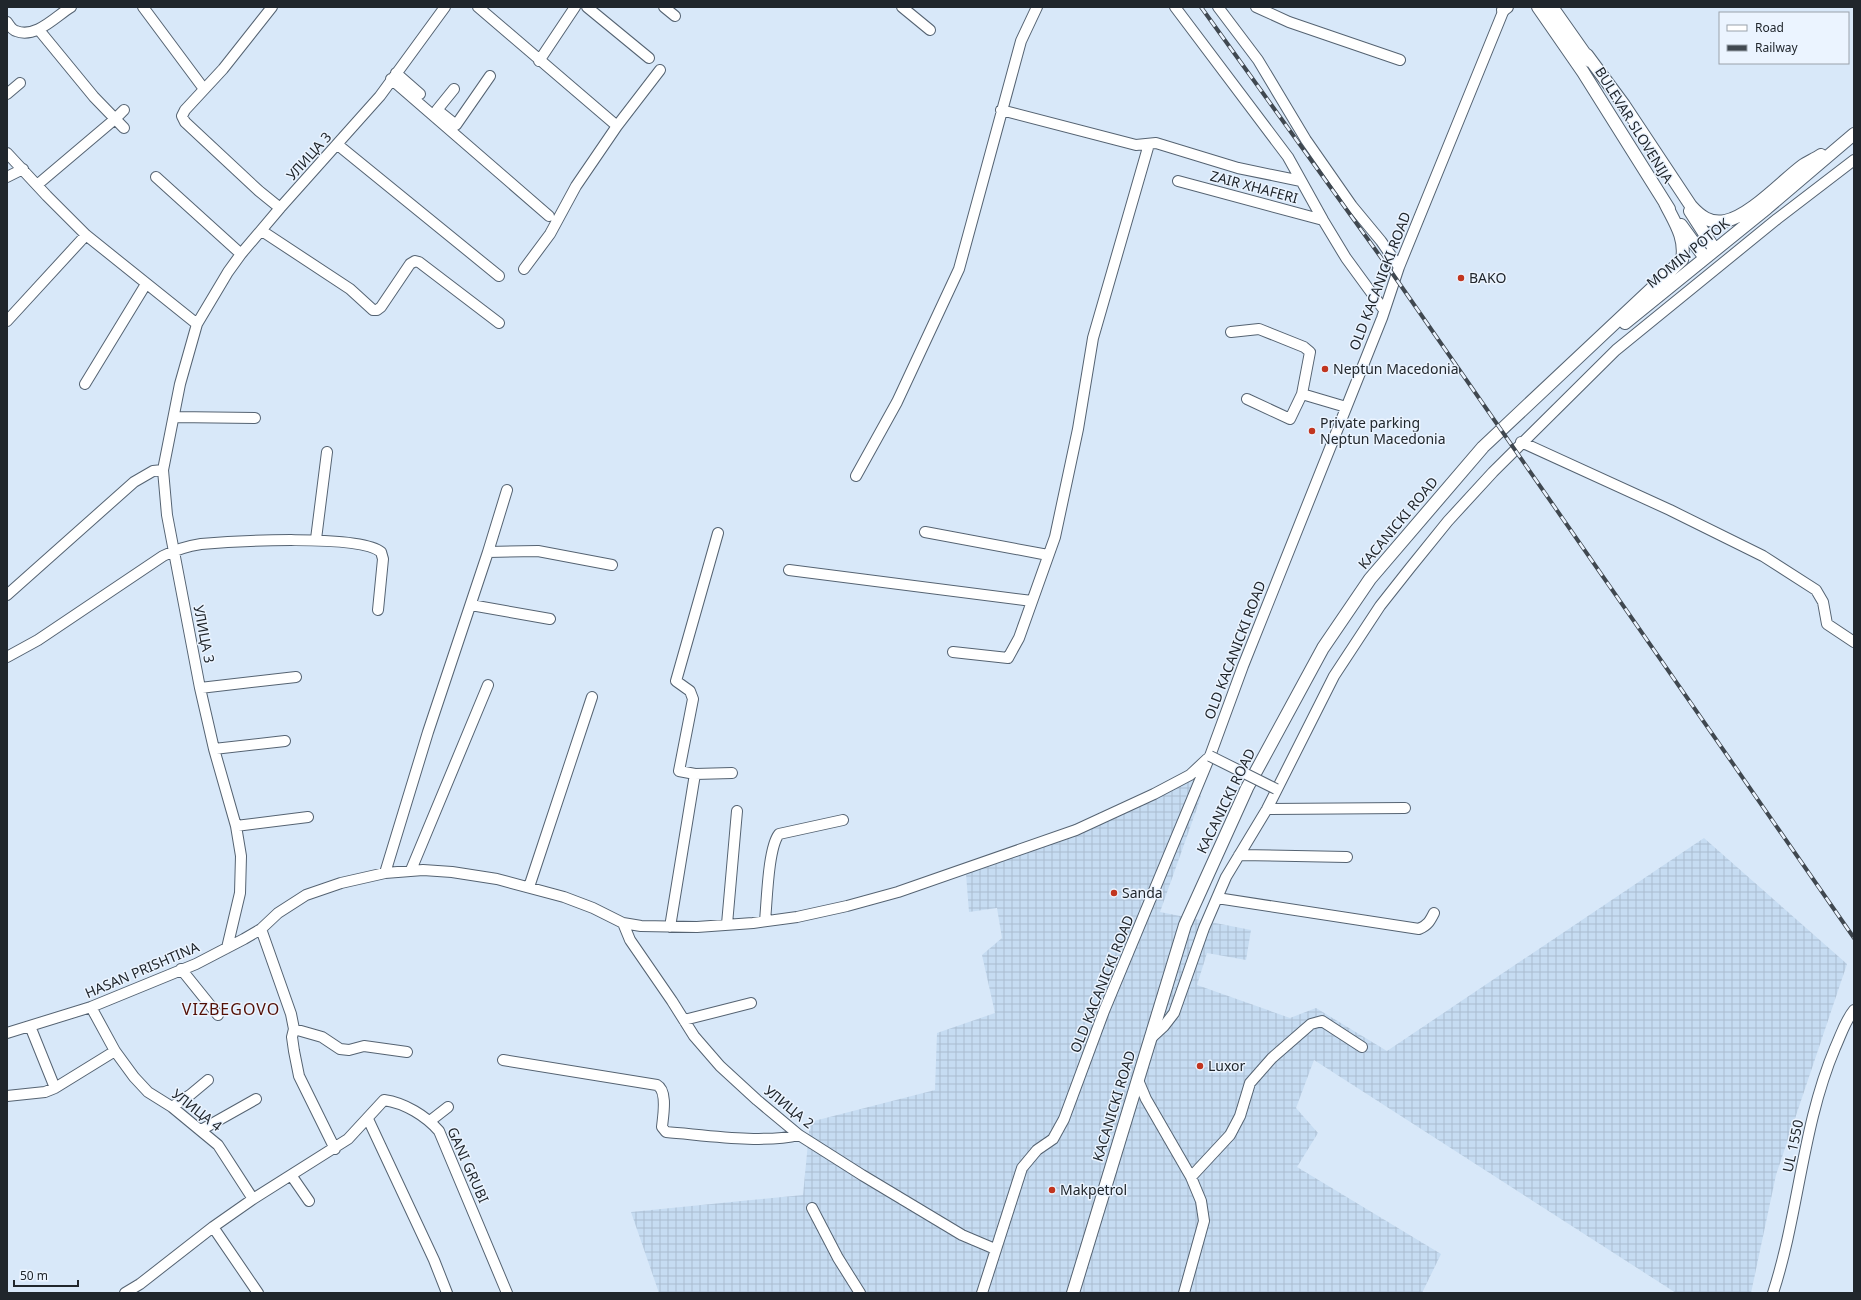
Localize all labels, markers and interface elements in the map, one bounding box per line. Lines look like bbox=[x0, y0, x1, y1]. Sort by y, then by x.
legend bbox=[1719, 12, 1849, 64]
text: Road bbox=[1755, 19, 1784, 36]
text: Railway bbox=[1755, 39, 1799, 56]
street label: BULEVAR SLOVENIJA bbox=[1591, 63, 1678, 186]
street label: УЛИЦА 3 bbox=[282, 128, 335, 184]
street label: ZAIR XHAFERI bbox=[1208, 166, 1300, 207]
street label: OLD KACANICKI ROAD bbox=[1344, 209, 1415, 353]
street label: MOMIN POTOK bbox=[1642, 213, 1733, 292]
place label: BAKO bbox=[1469, 268, 1506, 287]
marker: BAKO bbox=[1456, 273, 1466, 283]
place label: Neptun Macedonia bbox=[1333, 359, 1459, 378]
marker: Neptun Macedonia bbox=[1320, 364, 1330, 374]
place label: Private parking Neptun Macedonia bbox=[1320, 413, 1446, 448]
marker: Private parking Neptun Macedonia bbox=[1307, 426, 1317, 436]
street label: KACANICKI ROAD bbox=[1353, 473, 1442, 573]
street label: OLD KACANICKI ROAD bbox=[1199, 578, 1270, 722]
street label: УЛИЦА 3 bbox=[190, 603, 219, 665]
street label: KACANICKI ROAD bbox=[1192, 745, 1259, 857]
place label: Sanda bbox=[1122, 883, 1163, 902]
marker: Sanda bbox=[1109, 888, 1119, 898]
street label: OLD KACANICKI ROAD bbox=[1065, 912, 1138, 1056]
street label: HASAN PRISHTINA bbox=[82, 937, 202, 1002]
district label: VIZBEGOVO bbox=[182, 998, 280, 1020]
street label: KACANICKI ROAD bbox=[1088, 1048, 1139, 1164]
place label: Luxor bbox=[1208, 1056, 1246, 1075]
marker: Luxor bbox=[1195, 1061, 1205, 1071]
street label: УЛИЦА 2 bbox=[761, 1081, 818, 1132]
street label: УЛИЦА 4 bbox=[168, 1084, 226, 1135]
street label: UL 1550 bbox=[1778, 1118, 1807, 1174]
street label: GANI GRUBI bbox=[443, 1124, 494, 1206]
place label: Makpetrol bbox=[1060, 1180, 1127, 1199]
marker: Makpetrol bbox=[1047, 1185, 1057, 1195]
scale bar bbox=[14, 1262, 78, 1288]
text: 50 m bbox=[20, 1267, 48, 1284]

